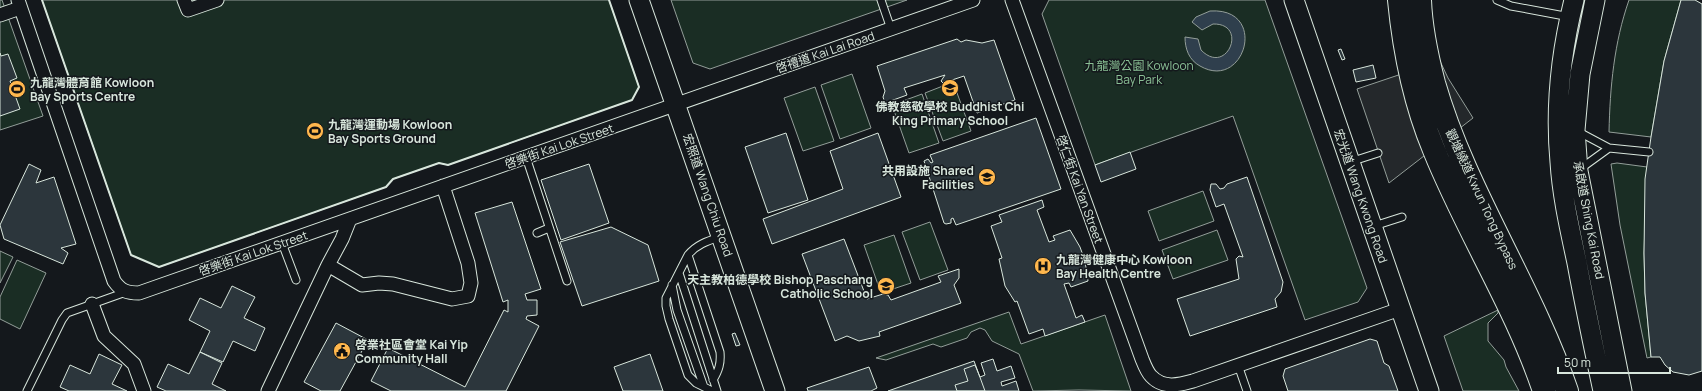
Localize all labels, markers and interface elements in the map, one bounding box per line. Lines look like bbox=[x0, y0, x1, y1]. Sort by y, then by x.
street label: 啓禮道 Kai Lai Road bbox=[773, 27, 877, 77]
park label: 九龍灣公園 Kowloon Bay Park bbox=[1084, 57, 1194, 88]
place label: 九龍灣體育館 Kowloon Bay Sports Centre bbox=[30, 74, 154, 105]
school or university icon: 佛教慈敬學校 Buddhist Chi King Primary School bbox=[940, 78, 960, 98]
sports icon: 九龍灣體育館 Kowloon Bay Sports Centre bbox=[7, 79, 27, 99]
place label: 佛教慈敬學校 Buddhist Chi King Primary School bbox=[876, 98, 1025, 129]
place label: 九龍灣運動場 Kowloon Bay Sports Ground bbox=[328, 116, 452, 147]
street label: 啓樂街 Kai Lok Street bbox=[502, 119, 616, 173]
sports icon: 九龍灣運動場 Kowloon Bay Sports Ground bbox=[305, 121, 325, 141]
street label: 觀塘繞道 Kwun Tong Bypass bbox=[1442, 126, 1522, 272]
street label: 宏光道 Wang Kwong Road bbox=[1330, 127, 1392, 265]
street label: 宏照道 Wang Chiu Road bbox=[679, 131, 737, 259]
street label: 啓仁街 Kai Yan Street bbox=[1052, 132, 1108, 246]
street label: 承啟道 Shing Kai Road bbox=[1569, 160, 1609, 280]
place label: 共用設施 Shared Facilities bbox=[882, 162, 975, 193]
school or university icon: 共用設施 Shared Facilities bbox=[977, 167, 997, 187]
street label: 啓樂街 Kai Lok Street bbox=[196, 226, 310, 280]
place label: 九龍灣健康中心 Kowloon Bay Health Centre bbox=[1056, 251, 1192, 282]
hospital icon: 九龍灣健康中心 Kowloon Bay Health Centre bbox=[1033, 256, 1053, 276]
place label: 天主教柏德學校 Bishop Paschang Catholic School bbox=[687, 271, 873, 302]
school or university icon: 天主教柏德學校 Bishop Paschang Catholic School bbox=[876, 276, 896, 296]
place label: 啓業社區會堂 Kai Yip Community Hall bbox=[355, 336, 468, 367]
public building icon: 啓業社區會堂 Kai Yip Community Hall bbox=[332, 341, 352, 361]
scale bar bbox=[1558, 349, 1670, 375]
text: 50 m bbox=[1564, 354, 1591, 371]

